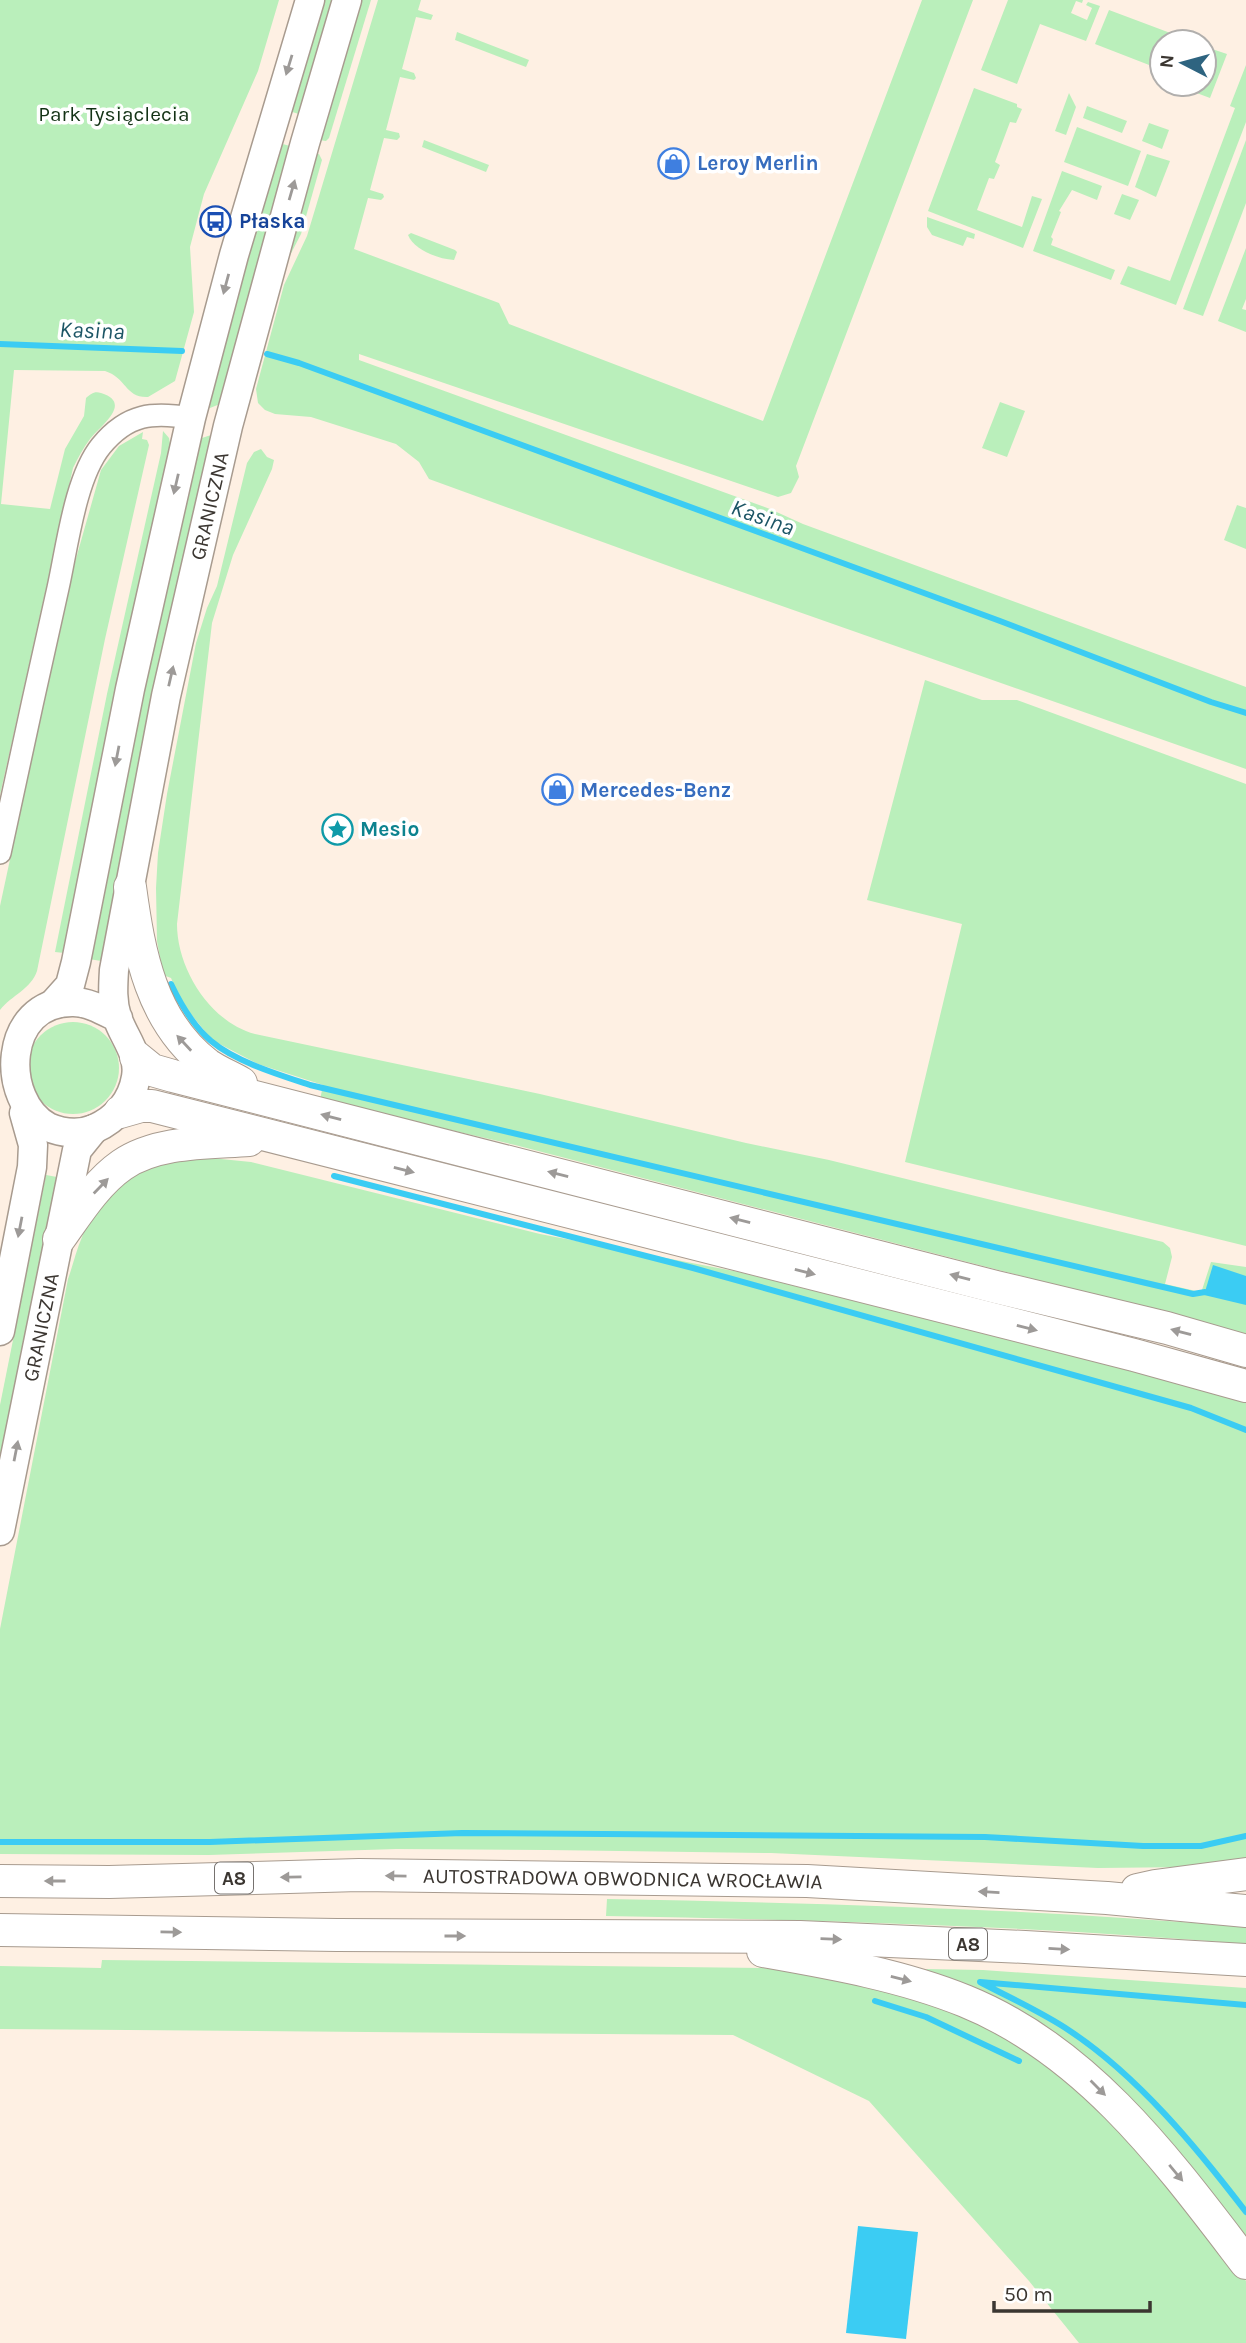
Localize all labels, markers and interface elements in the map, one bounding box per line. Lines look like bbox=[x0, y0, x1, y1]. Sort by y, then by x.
north arrow bbox=[1148, 28, 1218, 98]
text: N bbox=[1155, 53, 1179, 69]
one-way arrow bbox=[284, 55, 294, 76]
park label: Park Tysiąclecia bbox=[38, 102, 190, 126]
shop icon: Leroy Merlin bbox=[657, 146, 691, 180]
place label: Leroy Merlin bbox=[697, 151, 819, 175]
one-way arrow bbox=[287, 180, 297, 201]
bus stop icon: Płaska bbox=[199, 204, 233, 238]
place label: Płaska bbox=[239, 209, 306, 233]
one-way arrow bbox=[221, 274, 231, 295]
water label: Kasina bbox=[59, 316, 125, 345]
street label: GRANICZNA bbox=[186, 449, 234, 562]
one-way arrow bbox=[171, 473, 182, 495]
water label: Kasina bbox=[728, 494, 798, 541]
one-way arrow bbox=[166, 665, 177, 687]
one-way arrow bbox=[111, 745, 122, 767]
shop icon: Mercedes-Benz bbox=[540, 773, 574, 807]
place label: Mercedes-Benz bbox=[580, 778, 731, 802]
place icon: Mesio bbox=[320, 812, 354, 846]
place label: Mesio bbox=[360, 817, 419, 841]
one-way arrow bbox=[177, 1035, 193, 1052]
one-way arrow bbox=[320, 1111, 342, 1122]
one-way arrow bbox=[393, 1165, 415, 1176]
one-way arrow bbox=[547, 1168, 569, 1179]
one-way arrow bbox=[92, 1177, 109, 1194]
one-way arrow bbox=[728, 1214, 750, 1225]
one-way arrow bbox=[15, 1216, 26, 1238]
one-way arrow bbox=[794, 1267, 816, 1278]
street label: GRANICZNA bbox=[18, 1271, 64, 1384]
one-way arrow bbox=[949, 1271, 971, 1282]
one-way arrow bbox=[1016, 1323, 1038, 1334]
one-way arrow bbox=[1170, 1326, 1191, 1336]
one-way arrow bbox=[11, 1440, 22, 1462]
road number: A8 bbox=[215, 1862, 253, 1894]
street label: AUTOSTRADOWA OBWODNICA WROCŁAWIA bbox=[423, 1864, 823, 1894]
one-way arrow bbox=[384, 1870, 406, 1882]
one-way arrow bbox=[280, 1871, 302, 1883]
one-way arrow bbox=[43, 1875, 65, 1887]
one-way arrow bbox=[978, 1886, 1000, 1897]
one-way arrow bbox=[160, 1926, 182, 1938]
road number: A8 bbox=[949, 1928, 987, 1960]
one-way arrow bbox=[444, 1930, 466, 1942]
one-way arrow bbox=[820, 1933, 842, 1944]
one-way arrow bbox=[1048, 1943, 1070, 1954]
one-way arrow bbox=[890, 1974, 912, 1985]
one-way arrow bbox=[1089, 2079, 1106, 2095]
one-way arrow bbox=[1168, 2164, 1183, 2181]
scale bar bbox=[994, 2270, 1150, 2314]
text: 50 m bbox=[1004, 2282, 1053, 2306]

